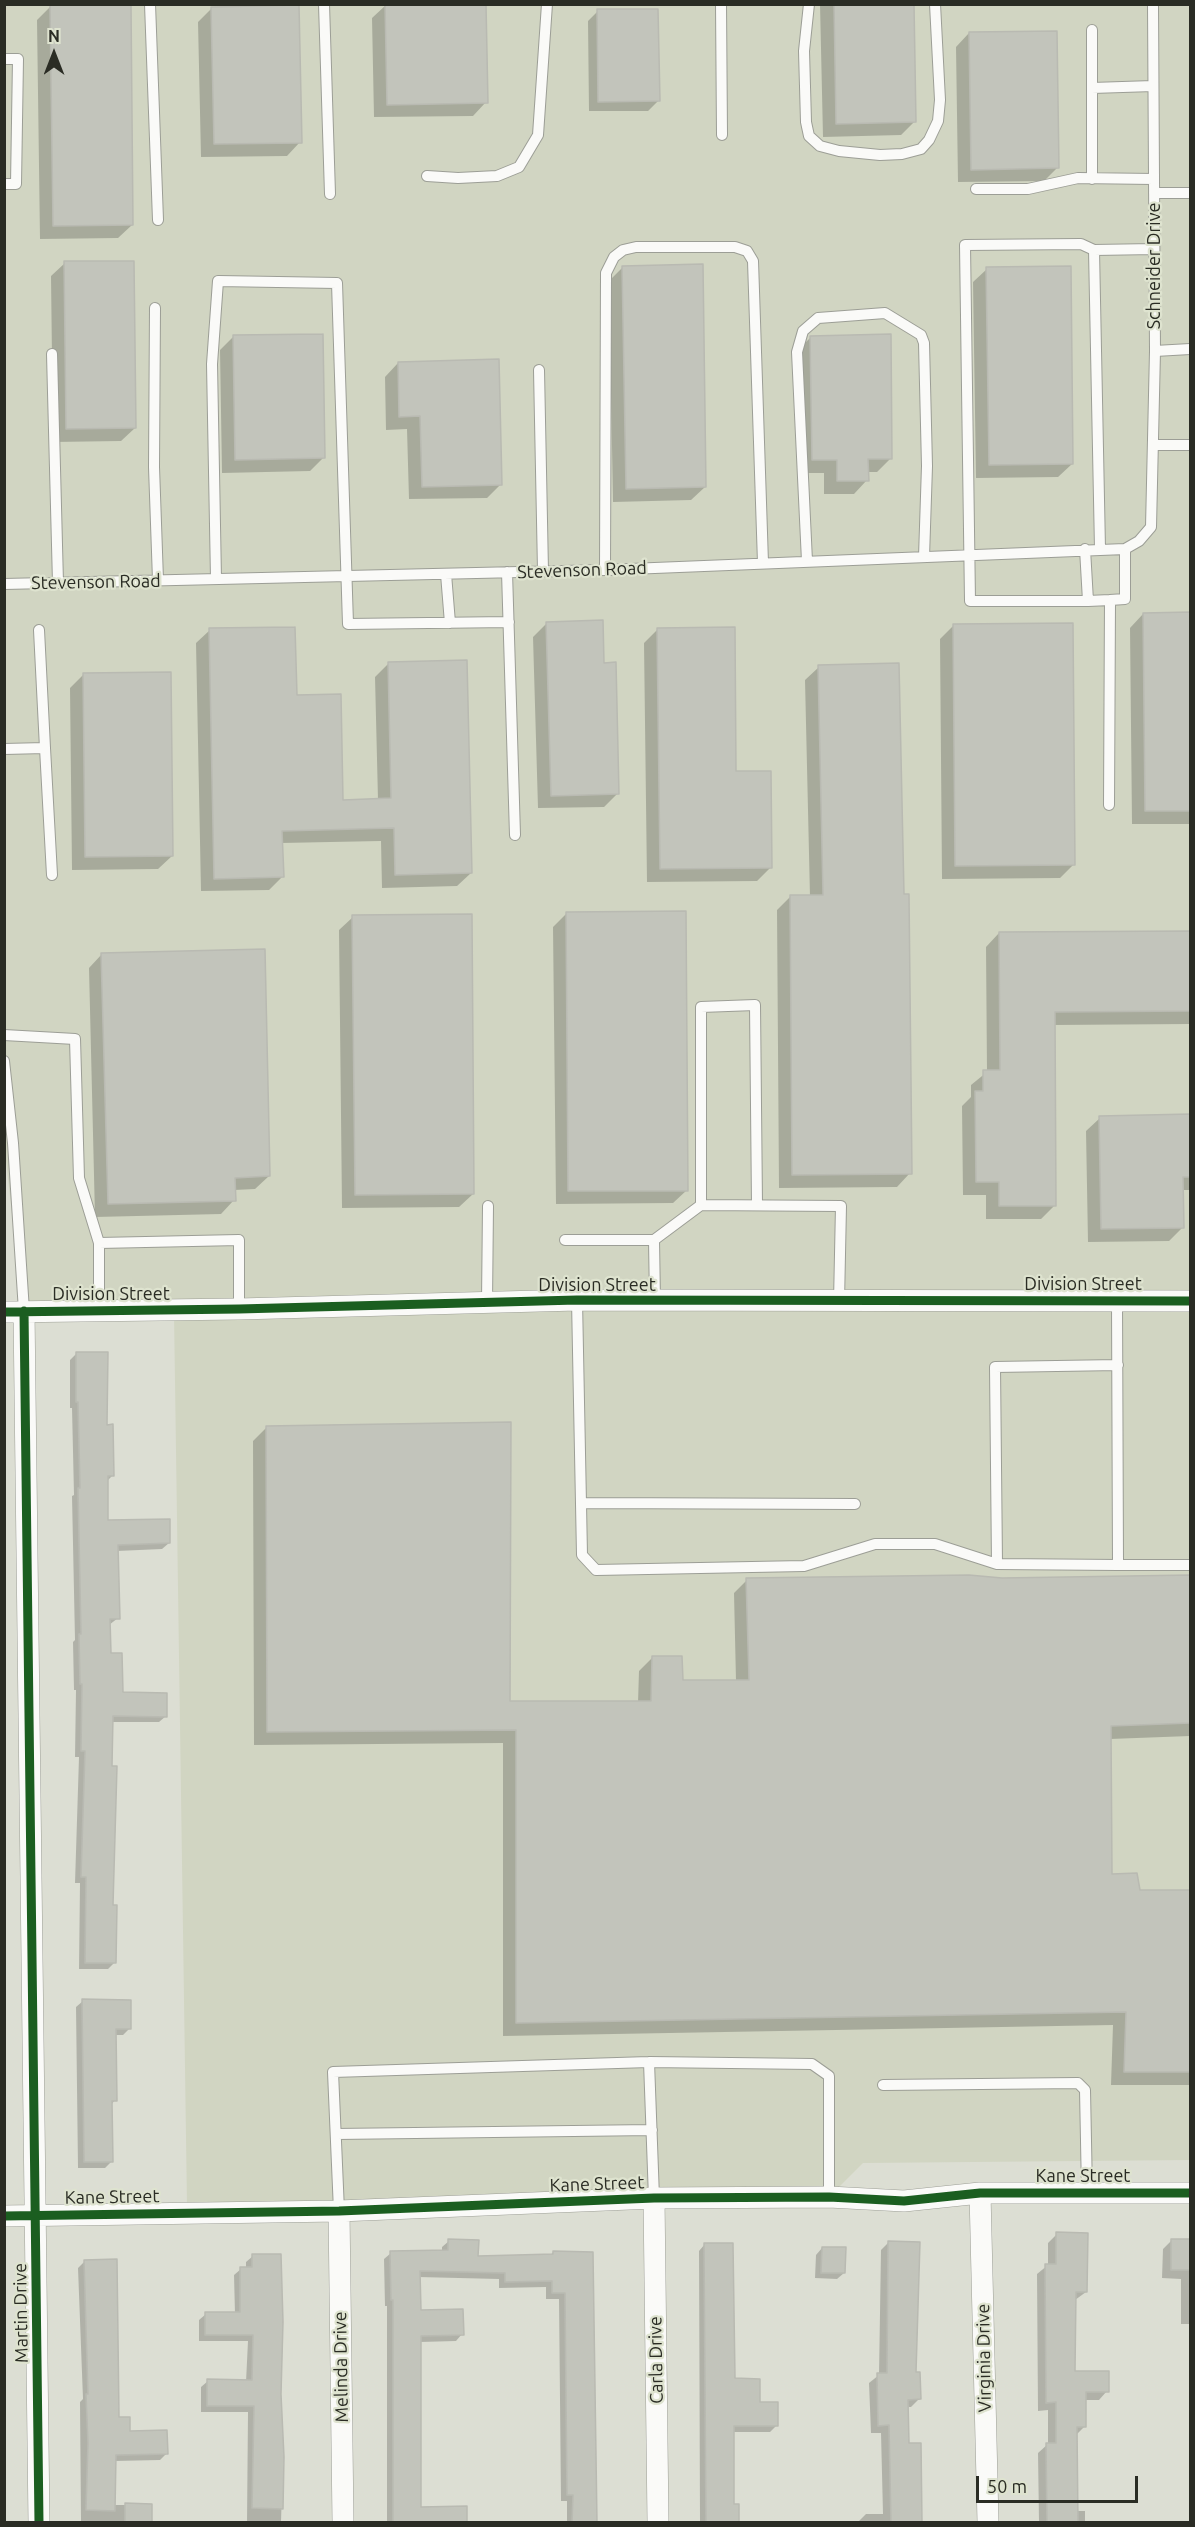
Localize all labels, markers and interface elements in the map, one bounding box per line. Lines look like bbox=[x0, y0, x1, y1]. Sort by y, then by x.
north arrow bbox=[24, 24, 84, 84]
text: N bbox=[48, 27, 60, 45]
street label: Schneider Drive bbox=[1143, 203, 1165, 329]
street label: Stevenson Road bbox=[517, 557, 647, 583]
street label: Stevenson Road bbox=[31, 570, 161, 594]
street label: Division Street bbox=[1024, 1273, 1142, 1295]
street label: Division Street bbox=[538, 1274, 656, 1296]
street label: Division Street bbox=[52, 1283, 170, 1305]
street label: Kane Street bbox=[1036, 2165, 1130, 2187]
street label: Kane Street bbox=[549, 2172, 645, 2196]
street label: Kane Street bbox=[64, 2185, 160, 2209]
street label: Martin Drive bbox=[9, 2263, 33, 2363]
street label: Virginia Drive bbox=[972, 2304, 996, 2412]
street label: Melinda Drive bbox=[329, 2311, 353, 2423]
street label: Carla Drive bbox=[644, 2316, 668, 2404]
scale bar bbox=[979, 2464, 1141, 2502]
text: 50 m bbox=[987, 2476, 1027, 2496]

